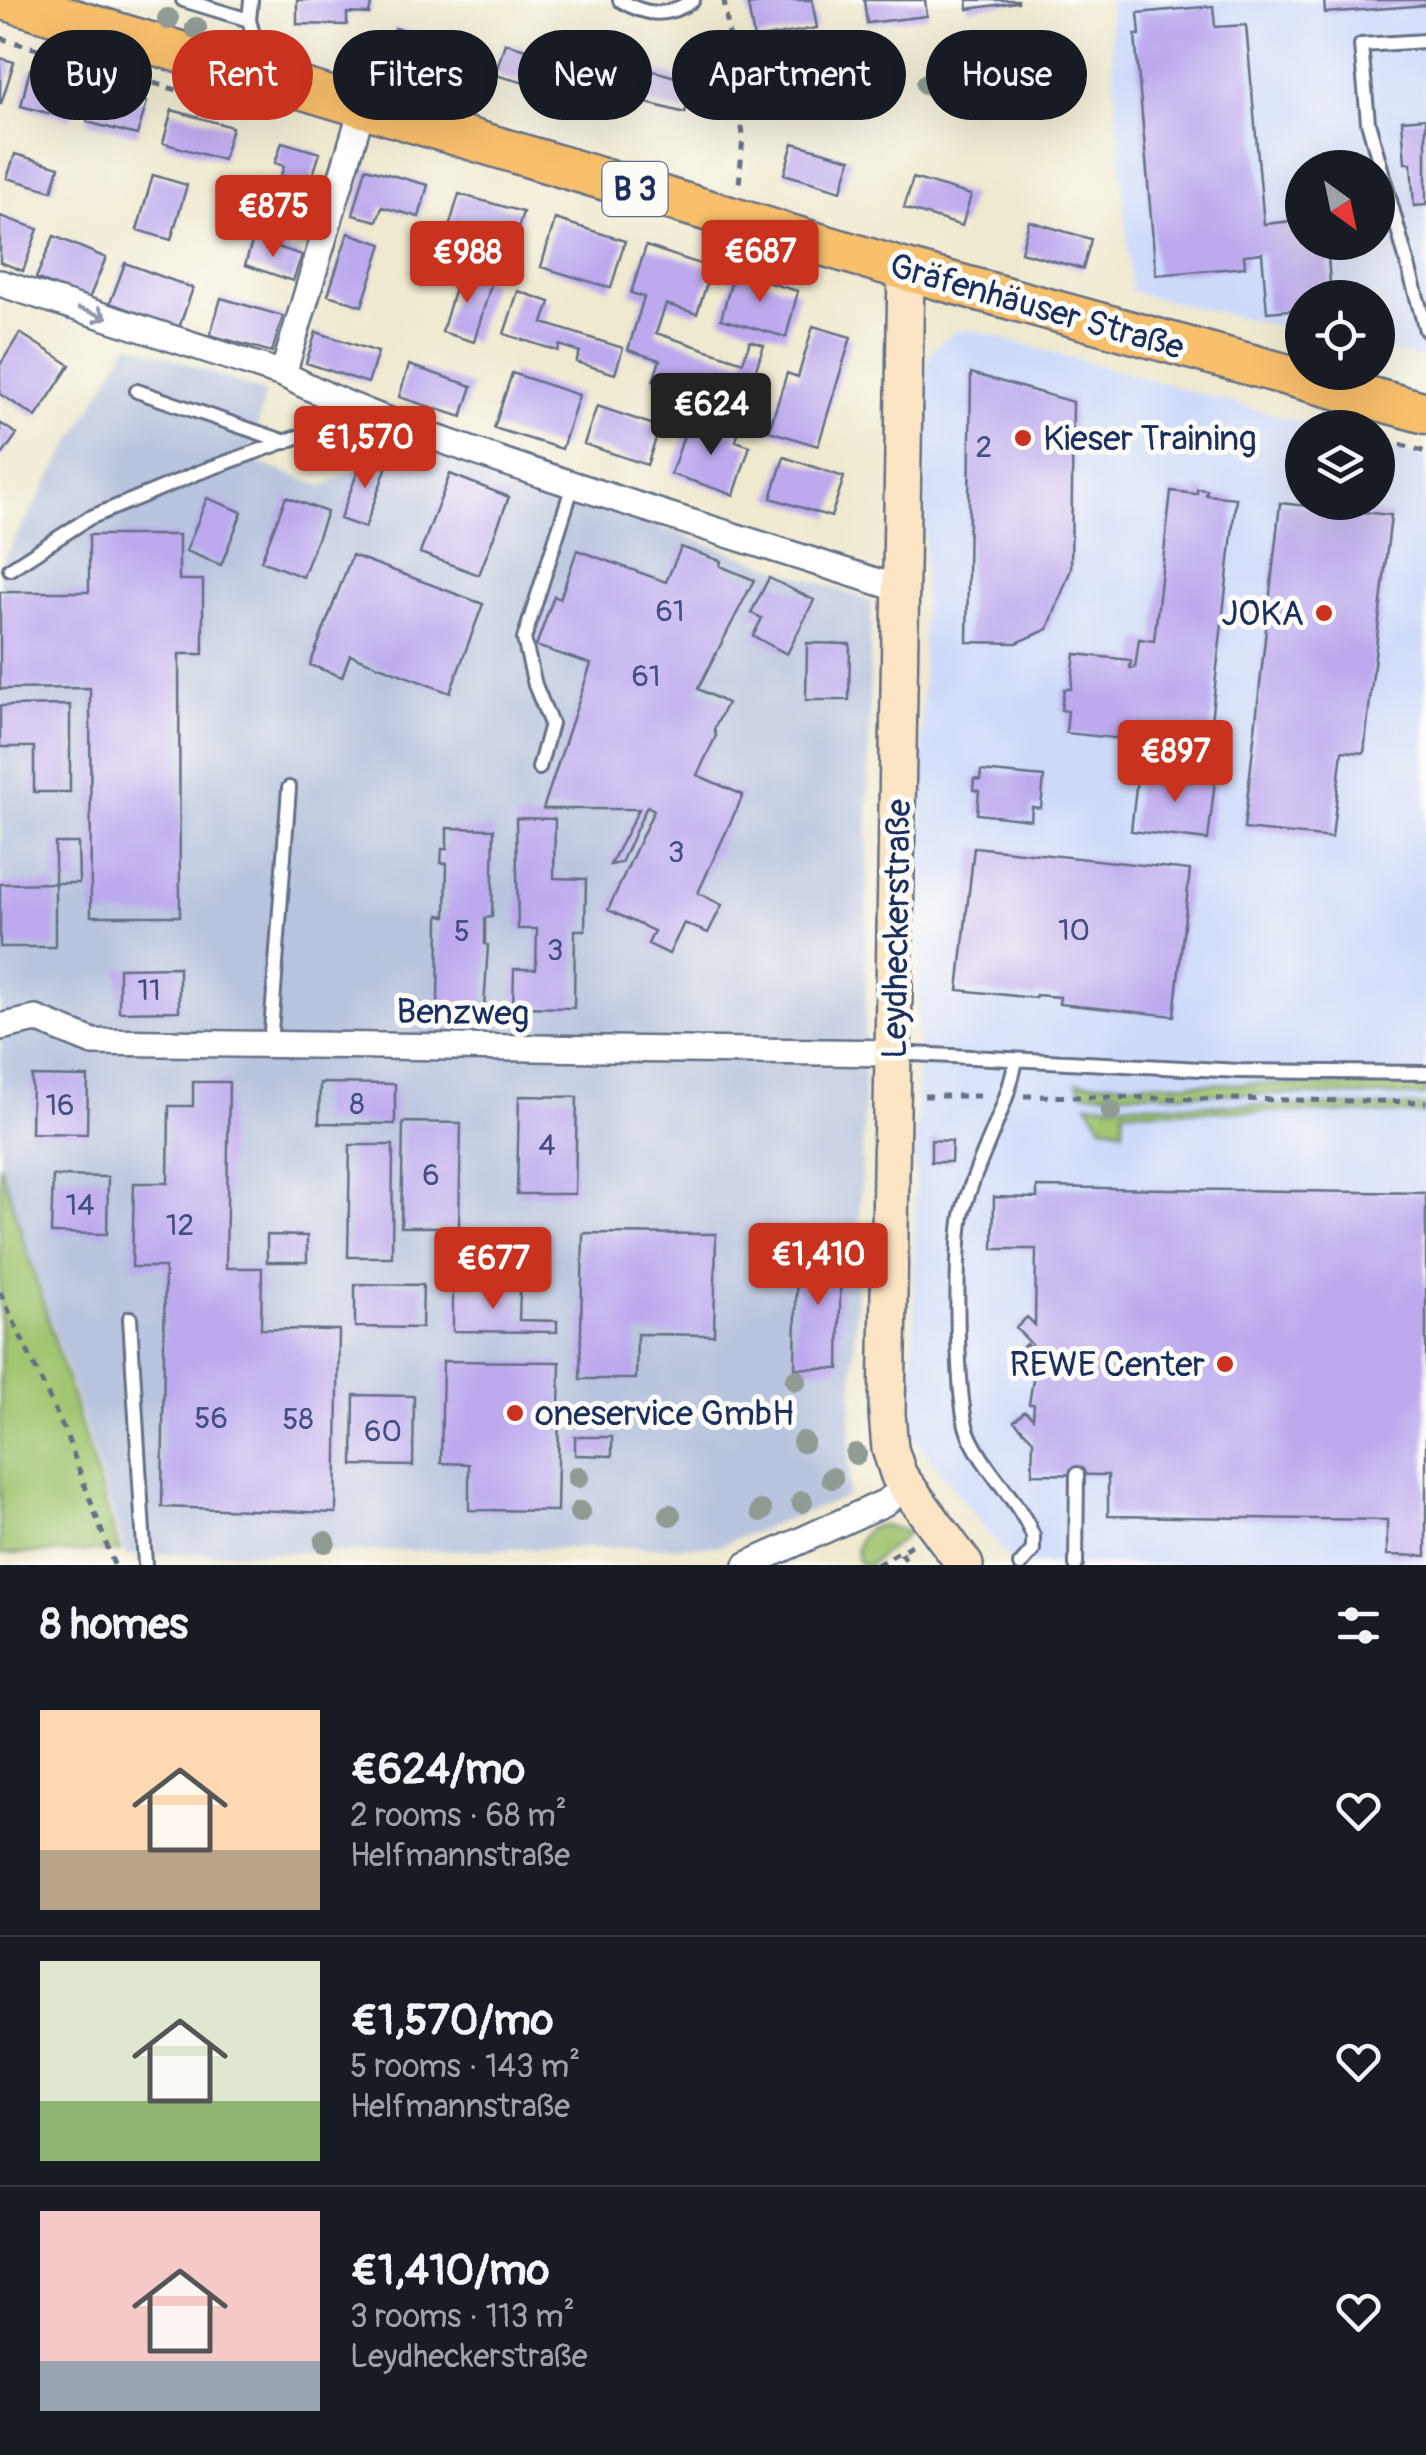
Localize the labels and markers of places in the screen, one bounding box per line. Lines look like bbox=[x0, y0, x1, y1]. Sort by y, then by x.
pin: €875 bbox=[214, 175, 332, 260]
pin: €687 bbox=[701, 220, 819, 305]
pin: €988 bbox=[408, 221, 526, 306]
pin: €624 bbox=[652, 373, 770, 458]
pin: €1,570 bbox=[284, 406, 446, 491]
place label: Kieser Training bbox=[1043, 417, 1257, 461]
marker: Kieser Training bbox=[1012, 427, 1034, 449]
place label: JOKA bbox=[1221, 592, 1304, 636]
marker: JOKA bbox=[1313, 602, 1335, 624]
pin: €897 bbox=[1116, 720, 1234, 805]
pin: €1,410 bbox=[737, 1223, 899, 1308]
pin: €677 bbox=[434, 1227, 552, 1312]
place label: REWE Center bbox=[1009, 1343, 1205, 1387]
marker: REWE Center bbox=[1214, 1353, 1236, 1375]
place label: oneservice GmbH bbox=[535, 1392, 794, 1436]
marker: oneservice GmbH bbox=[504, 1402, 526, 1424]

